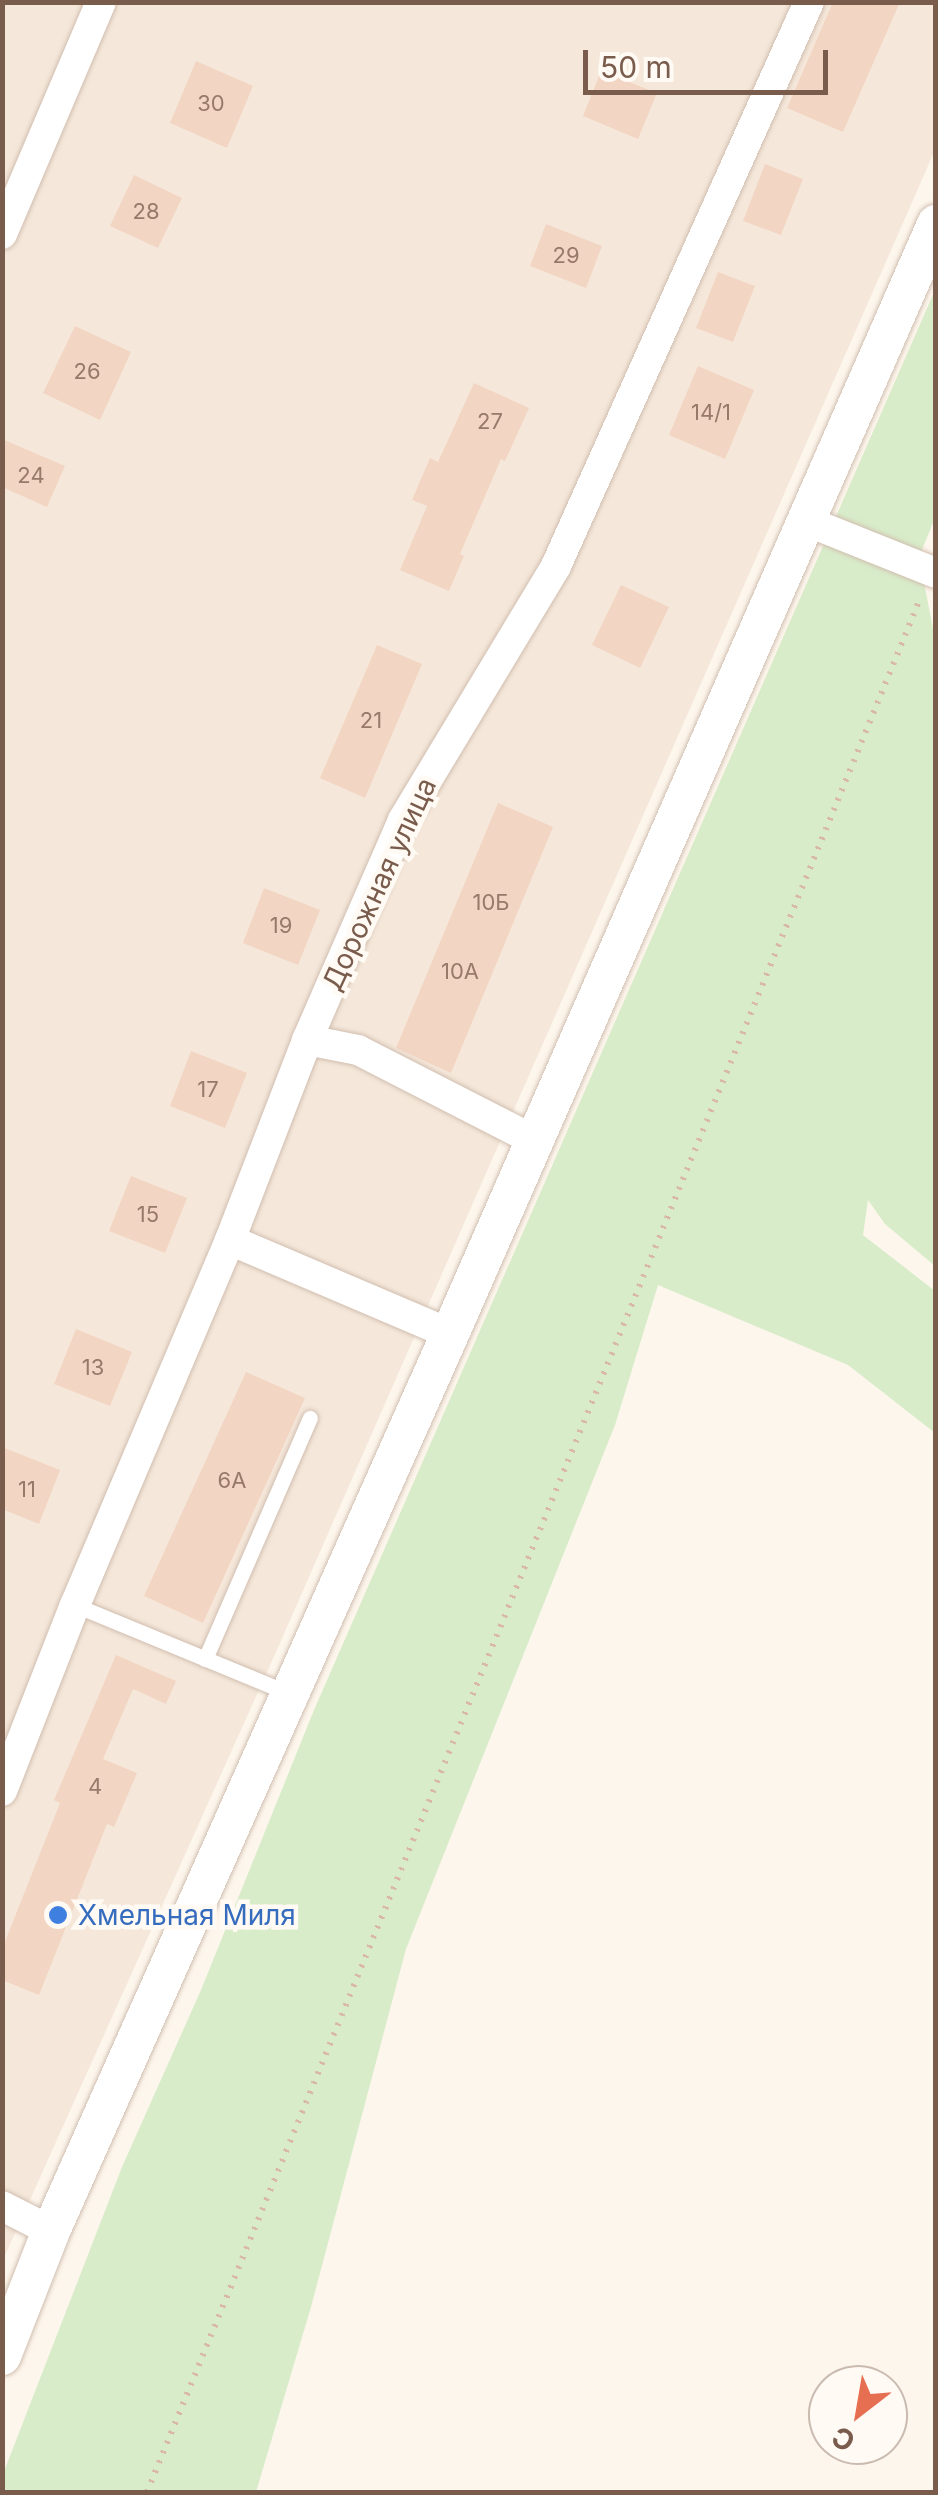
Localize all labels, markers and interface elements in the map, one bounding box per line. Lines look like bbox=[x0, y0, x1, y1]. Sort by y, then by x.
scale bar bbox=[588, 30, 833, 92]
text: 50 m bbox=[600, 49, 672, 85]
house number: 30 bbox=[197, 91, 225, 117]
house number: 28 bbox=[132, 199, 160, 225]
house number: 29 bbox=[552, 243, 580, 269]
house number: 26 bbox=[73, 359, 101, 385]
house number: 14/1 bbox=[691, 400, 731, 426]
house number: 27 bbox=[477, 409, 503, 435]
house number: 24 bbox=[17, 463, 45, 489]
house number: 21 bbox=[360, 708, 382, 734]
street label: Дорожная улица bbox=[315, 772, 443, 996]
house number: 10Б bbox=[472, 890, 510, 916]
house number: 19 bbox=[270, 913, 292, 939]
house number: 10А bbox=[441, 959, 479, 985]
house number: 17 bbox=[197, 1077, 219, 1103]
house number: 15 bbox=[137, 1202, 159, 1228]
house number: 13 bbox=[82, 1355, 104, 1381]
house number: 6А bbox=[218, 1468, 246, 1494]
house number: 11 bbox=[18, 1477, 36, 1503]
house number: 4 bbox=[88, 1774, 102, 1800]
place label: Хмельная Миля bbox=[78, 1898, 296, 1932]
marker: Хмельная Миля bbox=[47, 1904, 69, 1926]
north arrow bbox=[808, 2365, 908, 2465]
text: С bbox=[826, 2419, 861, 2459]

